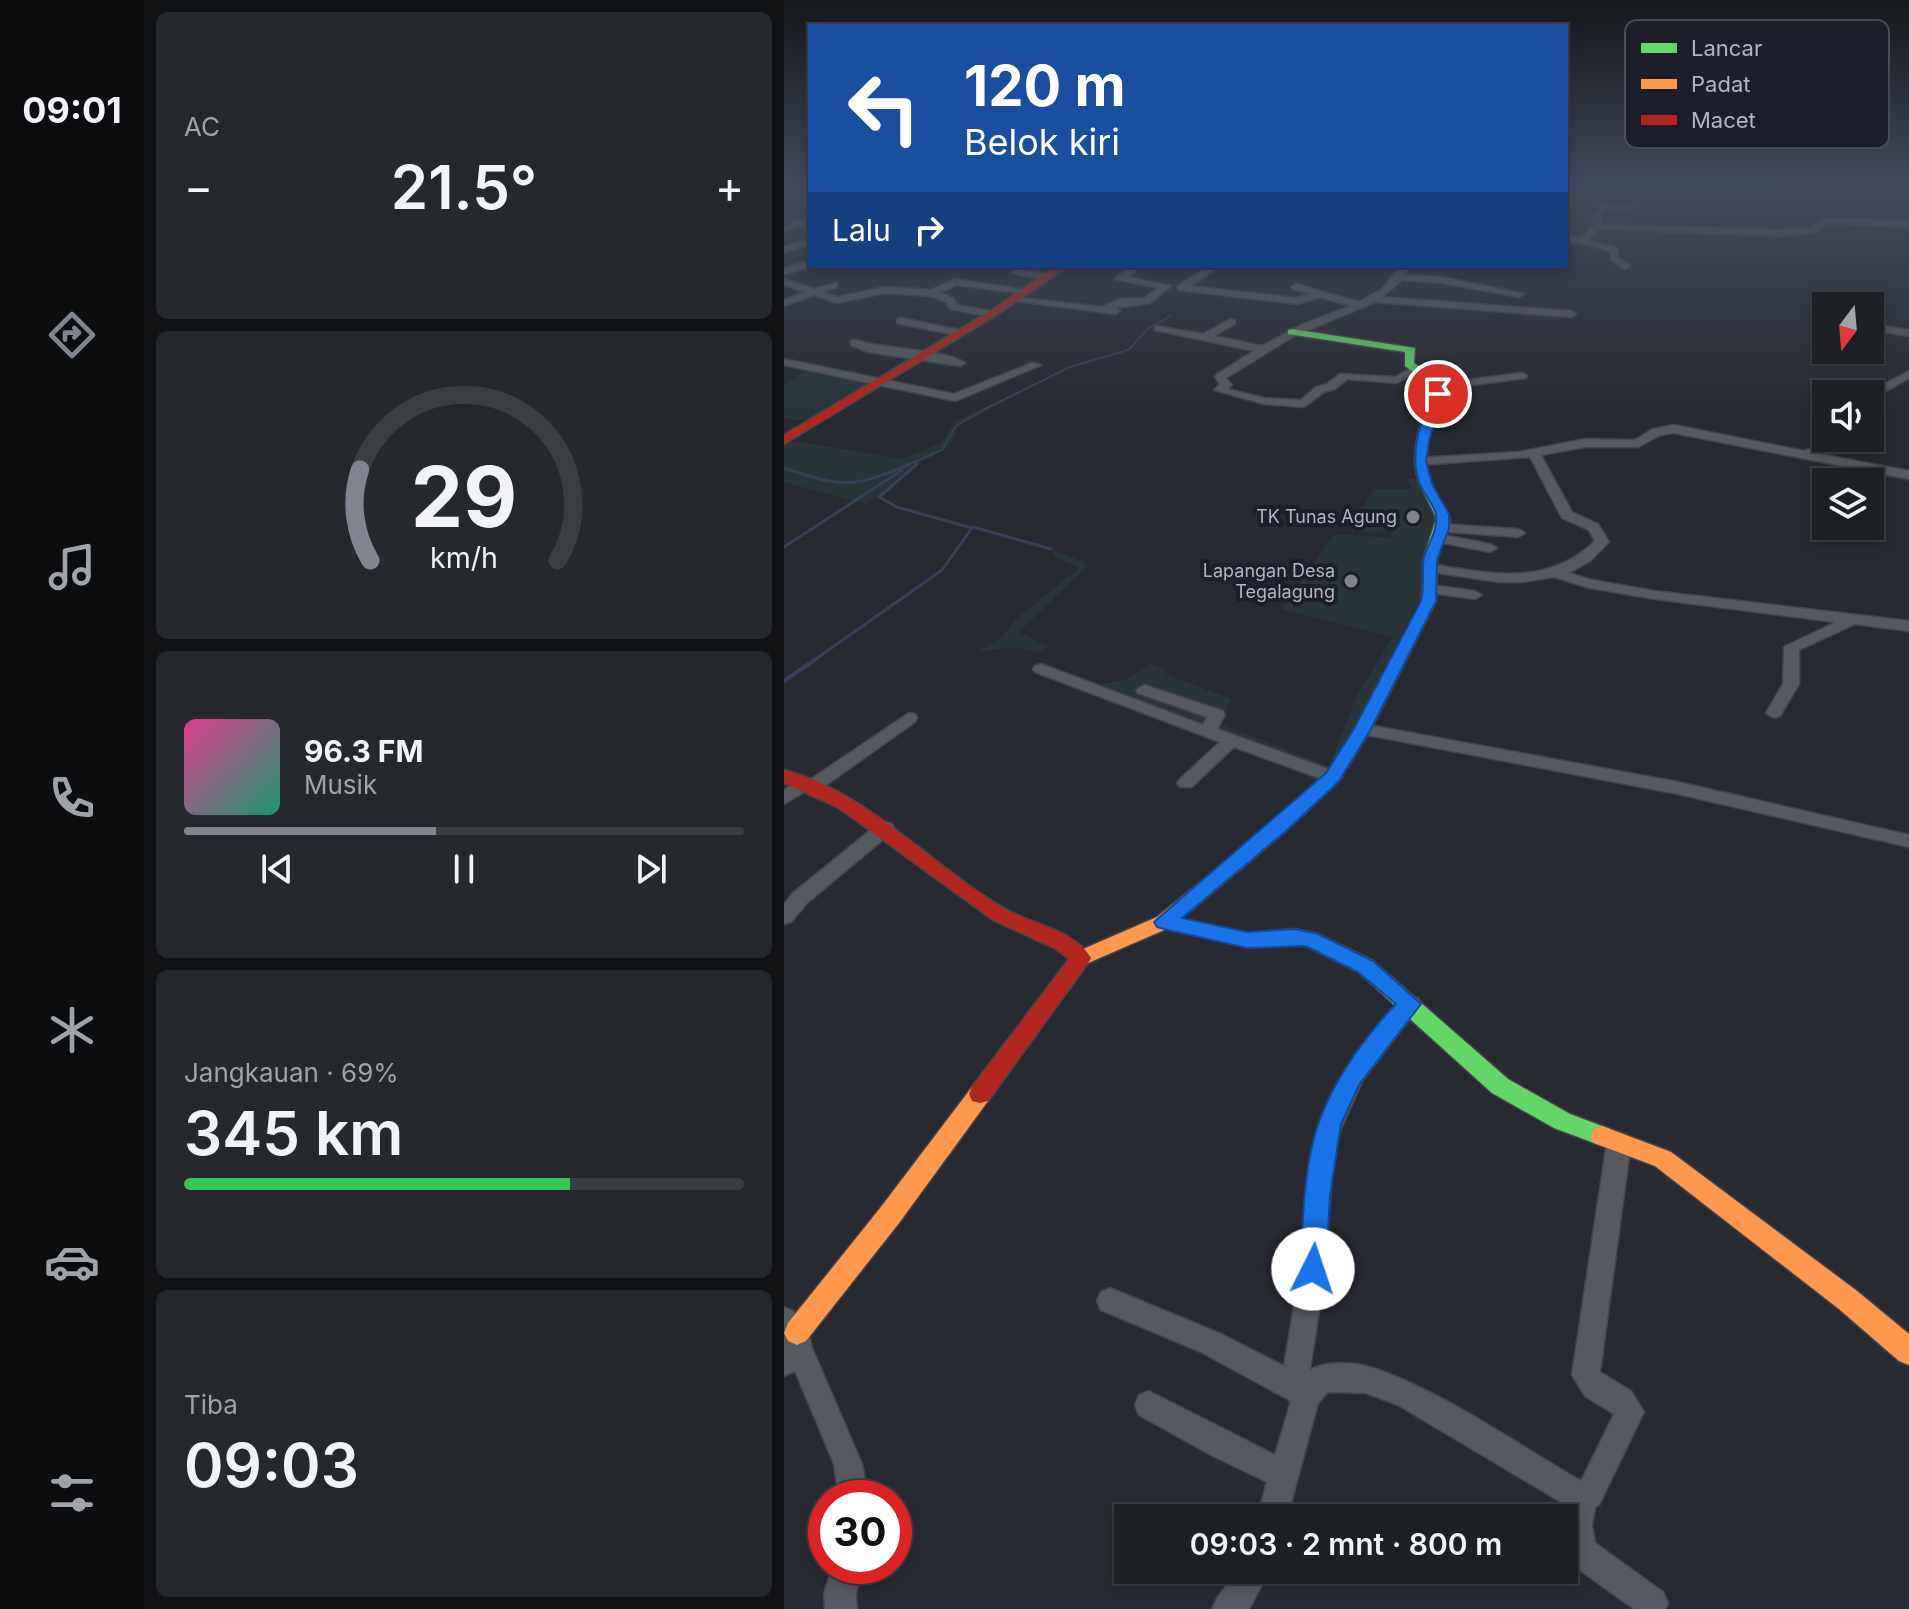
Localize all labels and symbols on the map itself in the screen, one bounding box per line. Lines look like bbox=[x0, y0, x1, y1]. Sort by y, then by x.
legend bbox=[1625, 20, 1889, 148]
text: Lancar bbox=[1691, 35, 1762, 61]
text: Padat bbox=[1691, 71, 1750, 97]
text: Macet bbox=[1691, 107, 1756, 133]
north arrow bbox=[1812, 292, 1884, 364]
pin bbox=[1404, 360, 1472, 428]
place label: TK Tunas Agung bbox=[1256, 506, 1397, 527]
marker: TK Tunas Agung bbox=[1404, 508, 1422, 526]
place label: Lapangan Desa Tegalagung bbox=[1203, 560, 1335, 602]
marker: Lapangan Desa Tegalagung bbox=[1342, 572, 1360, 590]
position arrow bbox=[1271, 1227, 1355, 1311]
speed limit sign: 30 bbox=[808, 1480, 912, 1584]

